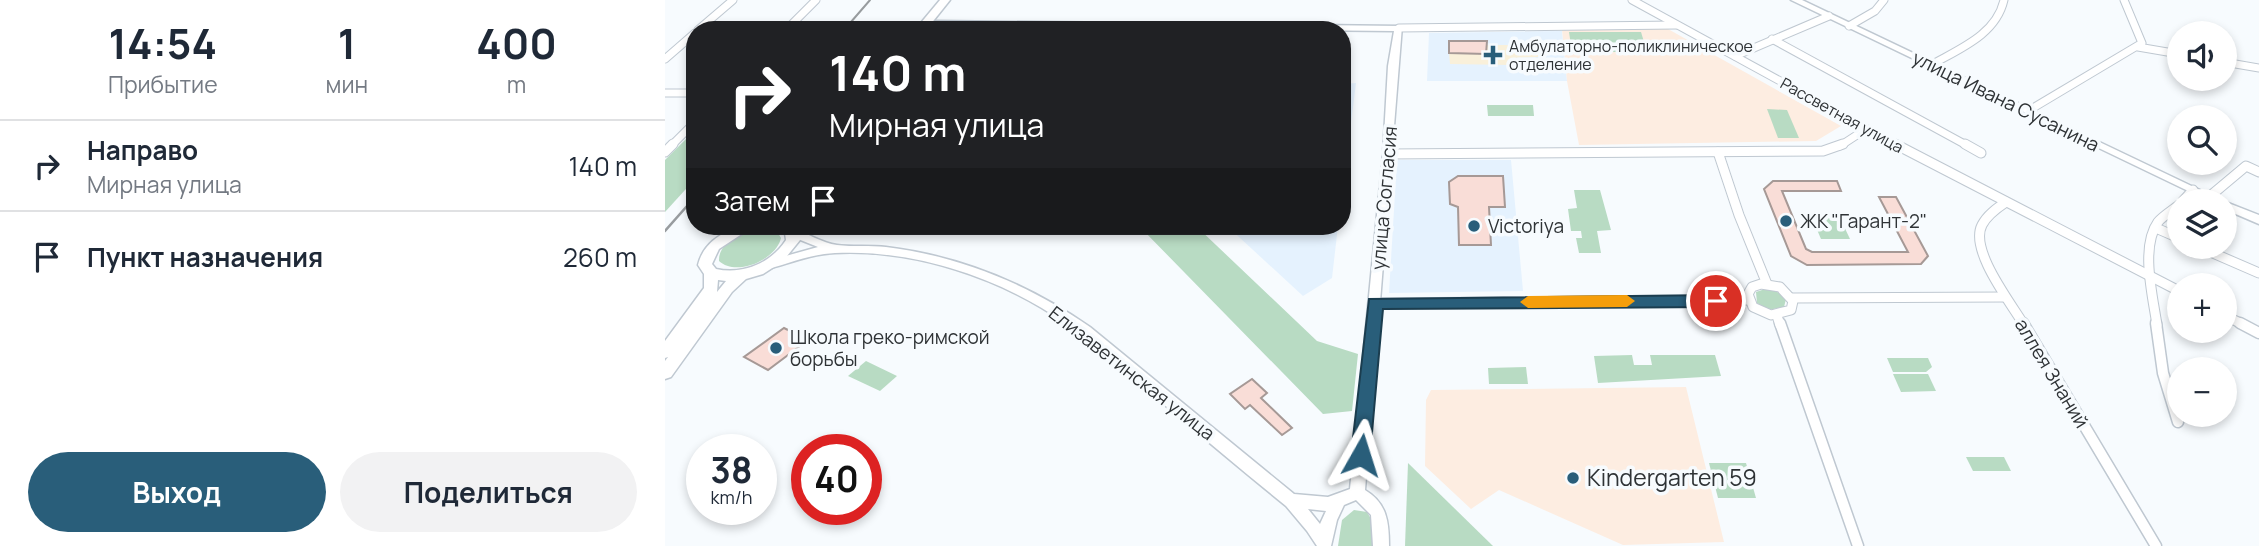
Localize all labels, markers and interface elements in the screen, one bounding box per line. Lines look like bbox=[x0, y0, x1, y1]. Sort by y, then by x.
text: 14:54 bbox=[109, 14, 217, 72]
text: 1 bbox=[338, 14, 356, 72]
text: 400 bbox=[476, 14, 557, 72]
map controls bbox=[2167, 21, 2237, 427]
button: sound bbox=[2167, 21, 2237, 91]
place label: Амбулаторно-поликлиническое отделение bbox=[1509, 35, 1753, 75]
text: 140 m bbox=[829, 39, 966, 106]
street label: улица Ивана Сусанина bbox=[1908, 44, 2104, 158]
marker: Амбулаторно-поликлиническое отделение bbox=[1483, 45, 1503, 65]
icon: right bbox=[714, 49, 805, 140]
text: Прибытие bbox=[108, 68, 218, 100]
text: мин bbox=[326, 68, 368, 100]
text: m bbox=[507, 68, 526, 100]
street label: Рассветная улица bbox=[1777, 72, 1907, 158]
text: Мирная улица bbox=[829, 103, 1044, 147]
button: search bbox=[2167, 105, 2237, 175]
street label: улица Согласия bbox=[1365, 125, 1403, 271]
text: Направо bbox=[87, 132, 198, 168]
icon: right bbox=[28, 147, 66, 185]
text: 140 m bbox=[568, 148, 637, 184]
text: Мирная улица bbox=[87, 168, 242, 200]
icon: arrive bbox=[804, 182, 842, 220]
text: Затем bbox=[714, 183, 790, 219]
button: layers bbox=[2167, 189, 2237, 259]
place label: ЖК "Гарант-2" bbox=[1800, 208, 1927, 234]
place label: Victoriya bbox=[1488, 213, 1564, 239]
marker: ЖК "Гарант-2" bbox=[1778, 213, 1794, 229]
marker: Victoriya bbox=[1466, 218, 1482, 234]
icon: arrive bbox=[28, 238, 66, 276]
text: Пункт назначения bbox=[87, 239, 323, 275]
text: 260 m bbox=[563, 239, 637, 275]
pin bbox=[1686, 271, 1746, 331]
button: + bbox=[2167, 273, 2237, 343]
icon: arrive bbox=[1697, 282, 1735, 320]
street label: Елизаветинская улица bbox=[1044, 300, 1220, 446]
street label: аллея Знаний bbox=[2009, 313, 2095, 433]
place label: Школа греко-римской борьбы bbox=[790, 324, 990, 372]
marker: Школа греко-римской борьбы bbox=[768, 340, 784, 356]
button: − bbox=[2167, 357, 2237, 427]
position arrow bbox=[1324, 418, 1398, 492]
speed limit sign: 40 bbox=[791, 434, 882, 525]
text: 38 bbox=[711, 446, 752, 494]
button: Выход bbox=[28, 452, 326, 532]
button: Поделиться bbox=[340, 452, 637, 532]
place label: Kindergarten 59 bbox=[1587, 461, 1757, 493]
marker: Kindergarten 59 bbox=[1565, 470, 1581, 486]
text: km/h bbox=[711, 485, 752, 509]

